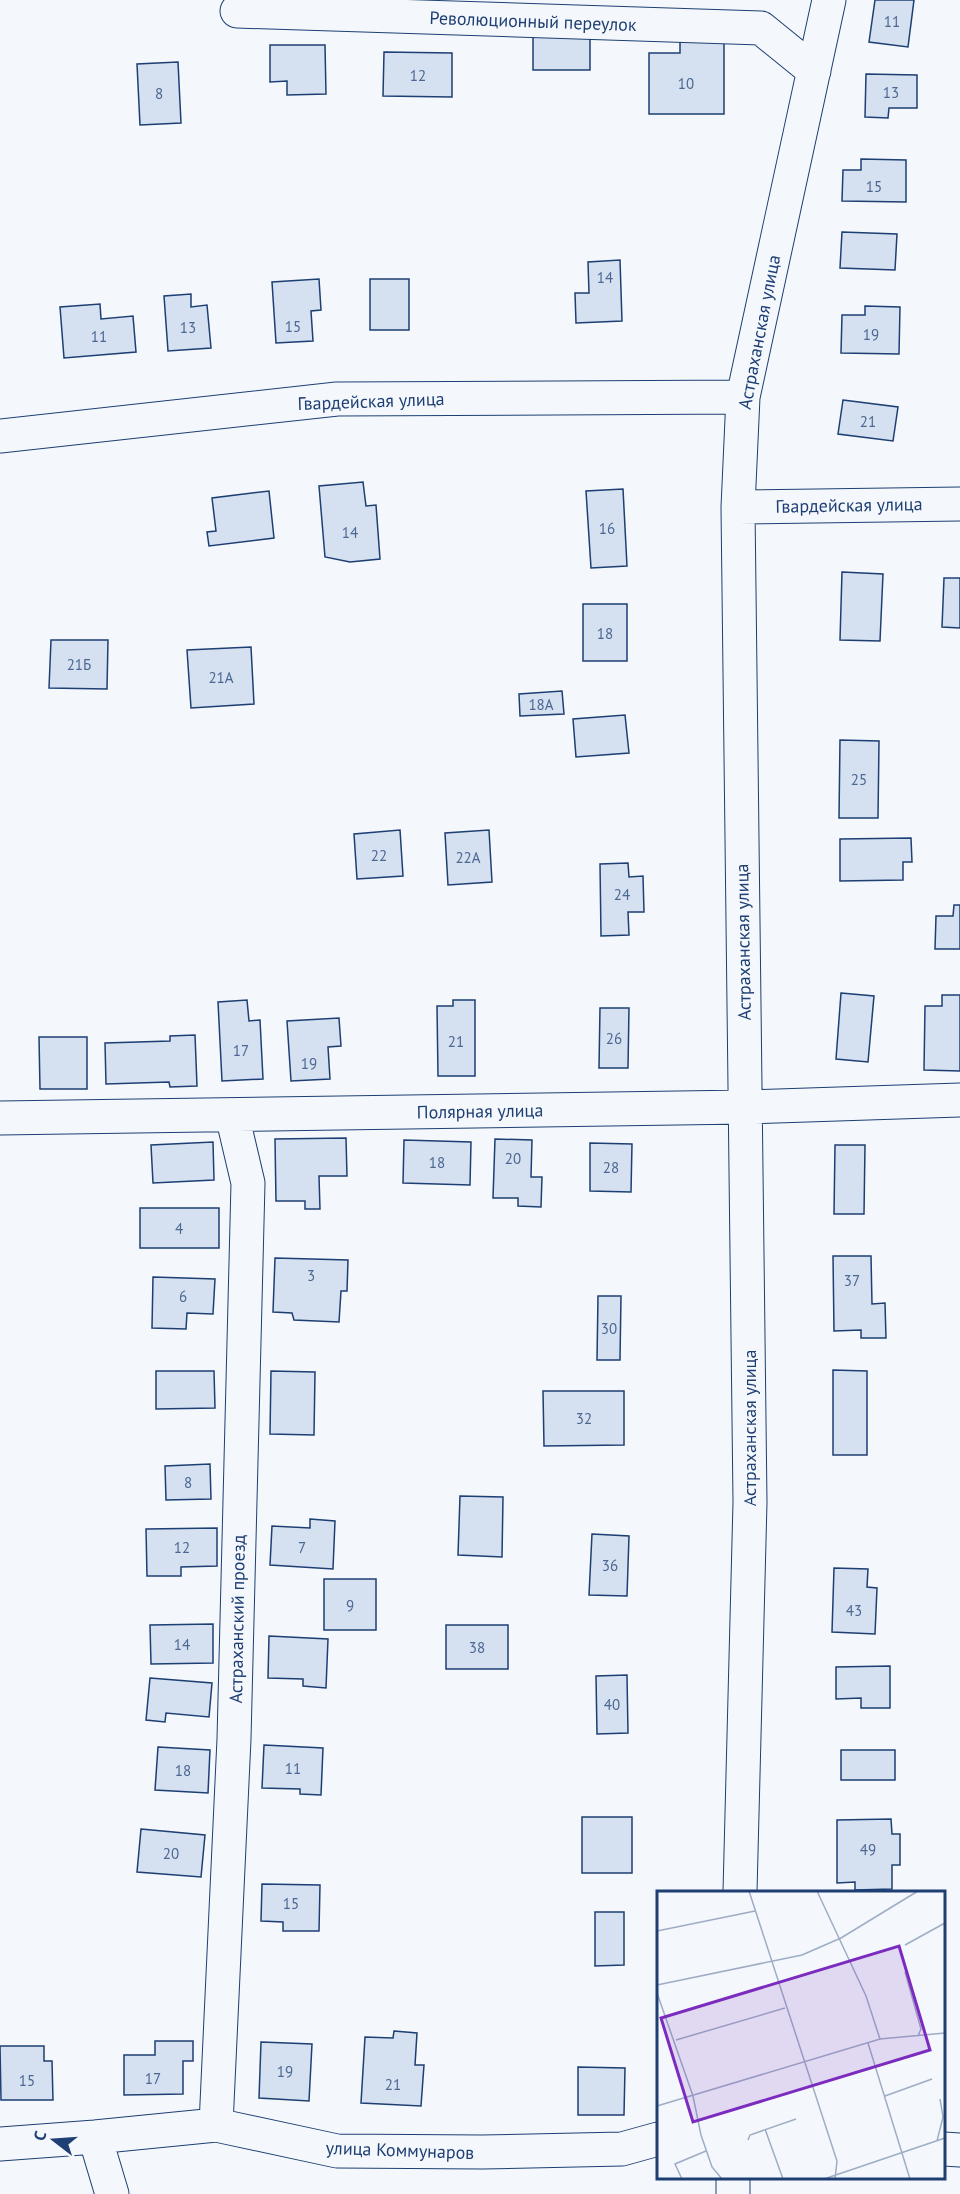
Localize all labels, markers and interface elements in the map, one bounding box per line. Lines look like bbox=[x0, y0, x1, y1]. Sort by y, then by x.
street label: Революционный переулок bbox=[429, 6, 637, 36]
house number: 11 bbox=[884, 12, 900, 31]
house number: 12 bbox=[410, 66, 426, 85]
house number: 10 bbox=[678, 74, 694, 93]
house number: 13 bbox=[883, 83, 899, 102]
house number: 8 bbox=[155, 84, 163, 103]
house number: 15 bbox=[866, 177, 882, 196]
street label: Астраханская улица bbox=[733, 253, 785, 411]
house number: 14 bbox=[597, 268, 613, 287]
house number: 15 bbox=[285, 317, 301, 336]
house number: 13 bbox=[180, 318, 196, 337]
house number: 19 bbox=[863, 325, 879, 344]
house number: 11 bbox=[91, 327, 107, 346]
street label: Гвардейская улица bbox=[297, 387, 445, 415]
house number: 21 bbox=[860, 412, 876, 431]
street label: Гвардейская улица bbox=[775, 492, 923, 518]
house number: 16 bbox=[599, 519, 615, 538]
house number: 14 bbox=[342, 523, 358, 542]
house number: 18 bbox=[597, 624, 613, 643]
house number: 21Б bbox=[67, 655, 91, 674]
house number: 21А bbox=[208, 668, 234, 687]
house number: 18А bbox=[528, 695, 554, 714]
house number: 25 bbox=[851, 770, 867, 789]
house number: 22 bbox=[371, 846, 387, 865]
house number: 22А bbox=[455, 848, 481, 867]
street label: Астраханская улица bbox=[730, 863, 756, 1021]
house number: 24 bbox=[614, 885, 630, 904]
house number: 26 bbox=[606, 1029, 622, 1048]
house number: 21 bbox=[448, 1032, 464, 1051]
house number: 17 bbox=[233, 1041, 249, 1060]
house number: 19 bbox=[301, 1054, 317, 1073]
street label: Полярная улица bbox=[417, 1098, 543, 1124]
house number: 20 bbox=[505, 1149, 521, 1168]
house number: 18 bbox=[429, 1153, 445, 1172]
house number: 28 bbox=[603, 1158, 619, 1177]
house number: 4 bbox=[175, 1219, 183, 1238]
house number: 3 bbox=[307, 1266, 315, 1285]
house number: 37 bbox=[844, 1271, 860, 1290]
house number: 6 bbox=[179, 1287, 187, 1306]
house number: 30 bbox=[601, 1319, 617, 1338]
street label: Астраханская улица bbox=[738, 1350, 761, 1506]
house number: 32 bbox=[576, 1409, 592, 1428]
house number: 8 bbox=[184, 1473, 192, 1492]
street label: Астраханский проезд bbox=[224, 1534, 250, 1704]
house number: 12 bbox=[174, 1538, 190, 1557]
house number: 7 bbox=[298, 1538, 306, 1557]
house number: 36 bbox=[602, 1556, 618, 1575]
house number: 9 bbox=[346, 1596, 354, 1615]
house number: 43 bbox=[846, 1601, 862, 1620]
house number: 14 bbox=[174, 1635, 190, 1654]
house number: 38 bbox=[469, 1638, 485, 1657]
house number: 40 bbox=[604, 1695, 620, 1714]
house number: 11 bbox=[285, 1759, 301, 1778]
house number: 18 bbox=[175, 1761, 191, 1780]
house number: 49 bbox=[860, 1840, 876, 1859]
house number: 20 bbox=[163, 1844, 179, 1863]
inset map bbox=[657, 1891, 945, 2179]
house number: 15 bbox=[283, 1894, 299, 1913]
house number: 19 bbox=[277, 2062, 293, 2081]
house number: 17 bbox=[145, 2069, 161, 2088]
house number: 15 bbox=[19, 2071, 35, 2090]
house number: 21 bbox=[385, 2075, 401, 2094]
north arrow bbox=[24, 2110, 84, 2170]
text: С bbox=[29, 2128, 51, 2143]
street label: улица Коммунаров bbox=[325, 2136, 475, 2164]

